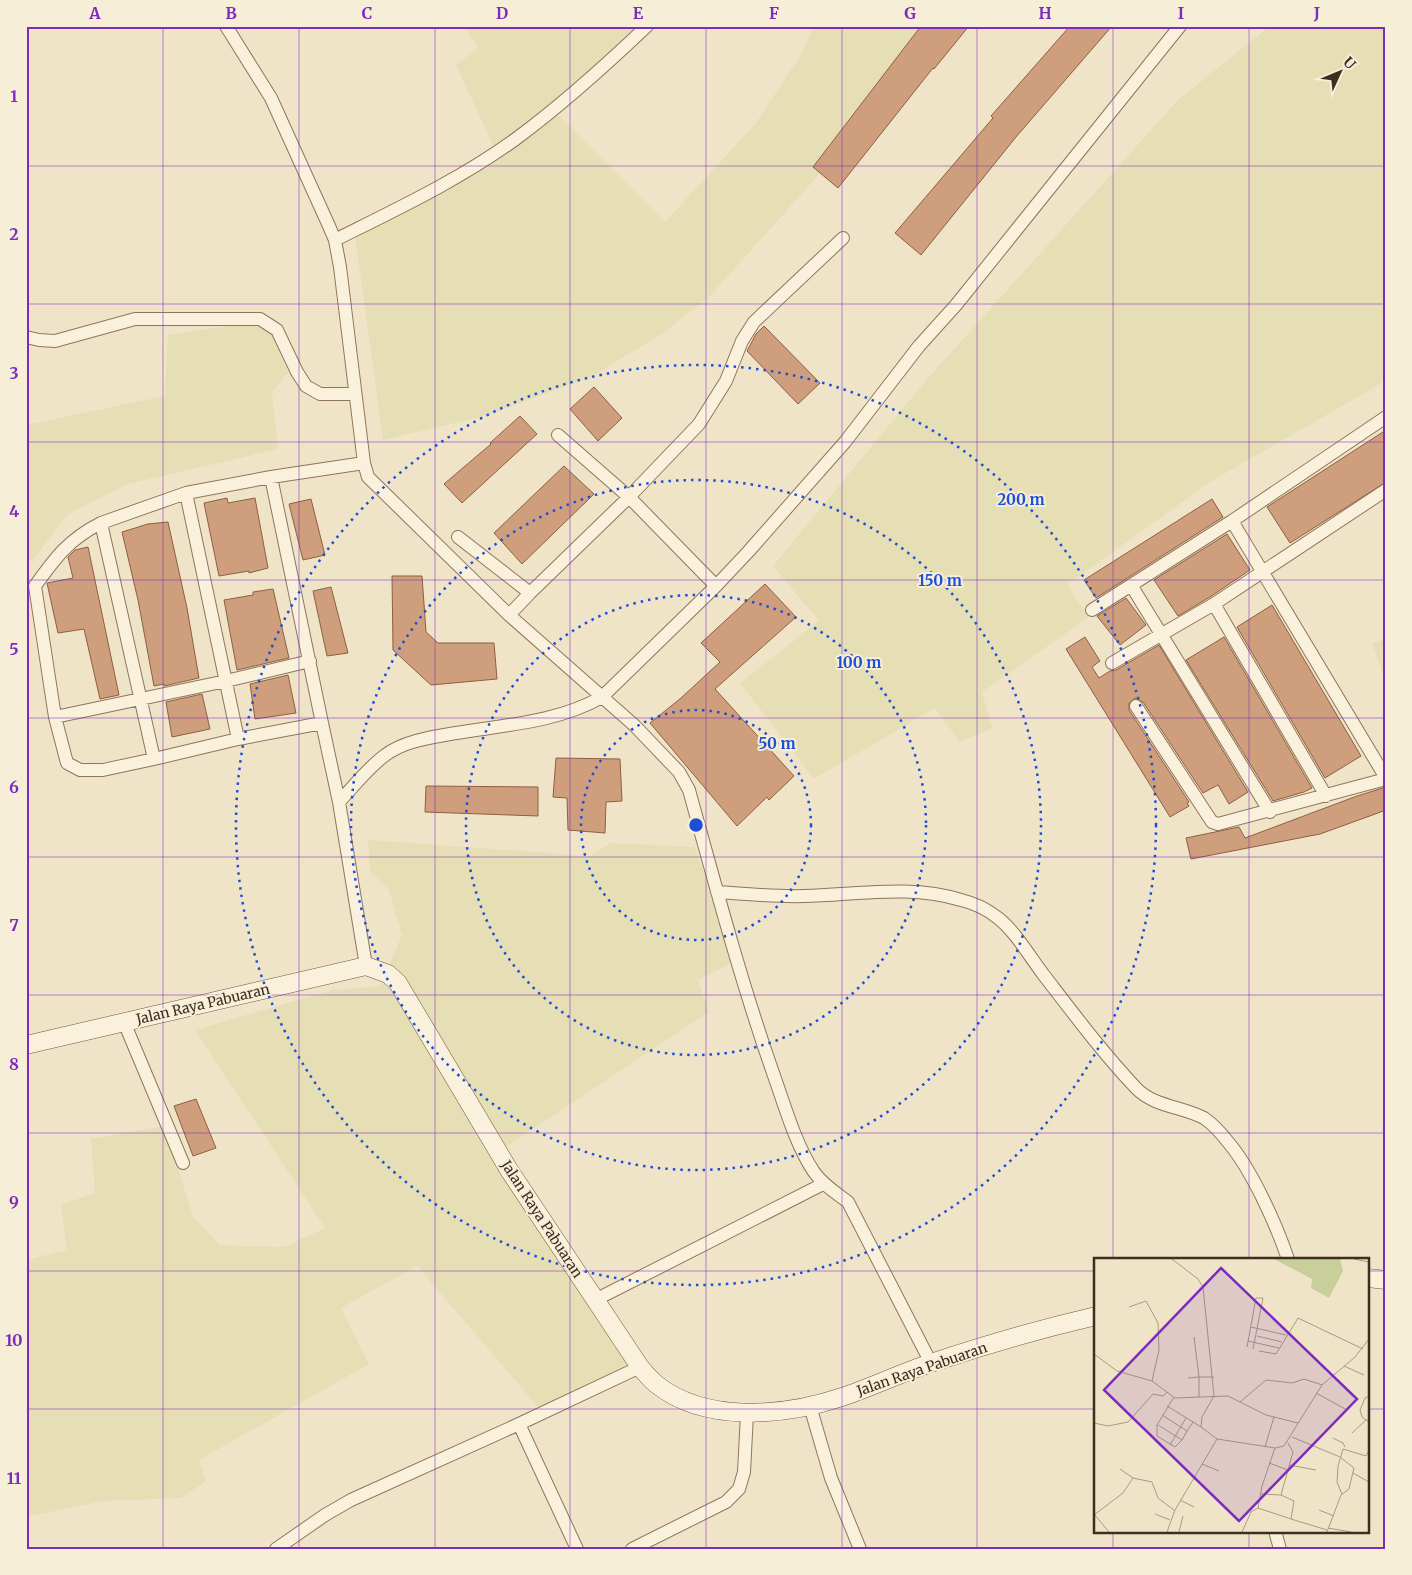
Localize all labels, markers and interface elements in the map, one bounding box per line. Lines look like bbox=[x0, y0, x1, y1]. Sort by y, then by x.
text: A bbox=[88, 3, 101, 23]
text: B bbox=[225, 3, 237, 23]
text: C bbox=[362, 3, 372, 23]
text: D bbox=[496, 3, 508, 23]
text: E bbox=[633, 3, 644, 23]
text: F bbox=[769, 3, 779, 23]
text: G bbox=[904, 3, 916, 23]
text: H bbox=[1038, 3, 1052, 23]
text: I bbox=[1178, 3, 1184, 23]
text: J bbox=[1313, 3, 1320, 23]
north arrow bbox=[1314, 48, 1364, 98]
text: U bbox=[1339, 53, 1360, 73]
text: 1 bbox=[10, 86, 18, 106]
text: 2 bbox=[9, 224, 19, 244]
text: 3 bbox=[9, 363, 19, 383]
text: 200 m bbox=[997, 490, 1045, 509]
text: 4 bbox=[9, 501, 19, 521]
text: 150 m bbox=[918, 571, 962, 590]
text: 5 bbox=[9, 639, 19, 659]
text: 100 m bbox=[837, 653, 881, 672]
text: 50 m bbox=[758, 734, 796, 753]
text: 6 bbox=[9, 777, 19, 797]
centre of rings bbox=[687, 816, 705, 834]
text: 7 bbox=[9, 915, 19, 935]
street label: Jalan Raya Pabuaran bbox=[133, 980, 272, 1028]
text: 8 bbox=[9, 1054, 19, 1074]
street label: Jalan Raya Pabuaran bbox=[497, 1156, 587, 1281]
text: 9 bbox=[9, 1192, 19, 1212]
inset map bbox=[1094, 1258, 1370, 1532]
text: 10 bbox=[5, 1330, 23, 1350]
street label: Jalan Raya Pabuaran bbox=[854, 1338, 989, 1400]
text: 11 bbox=[7, 1468, 22, 1488]

